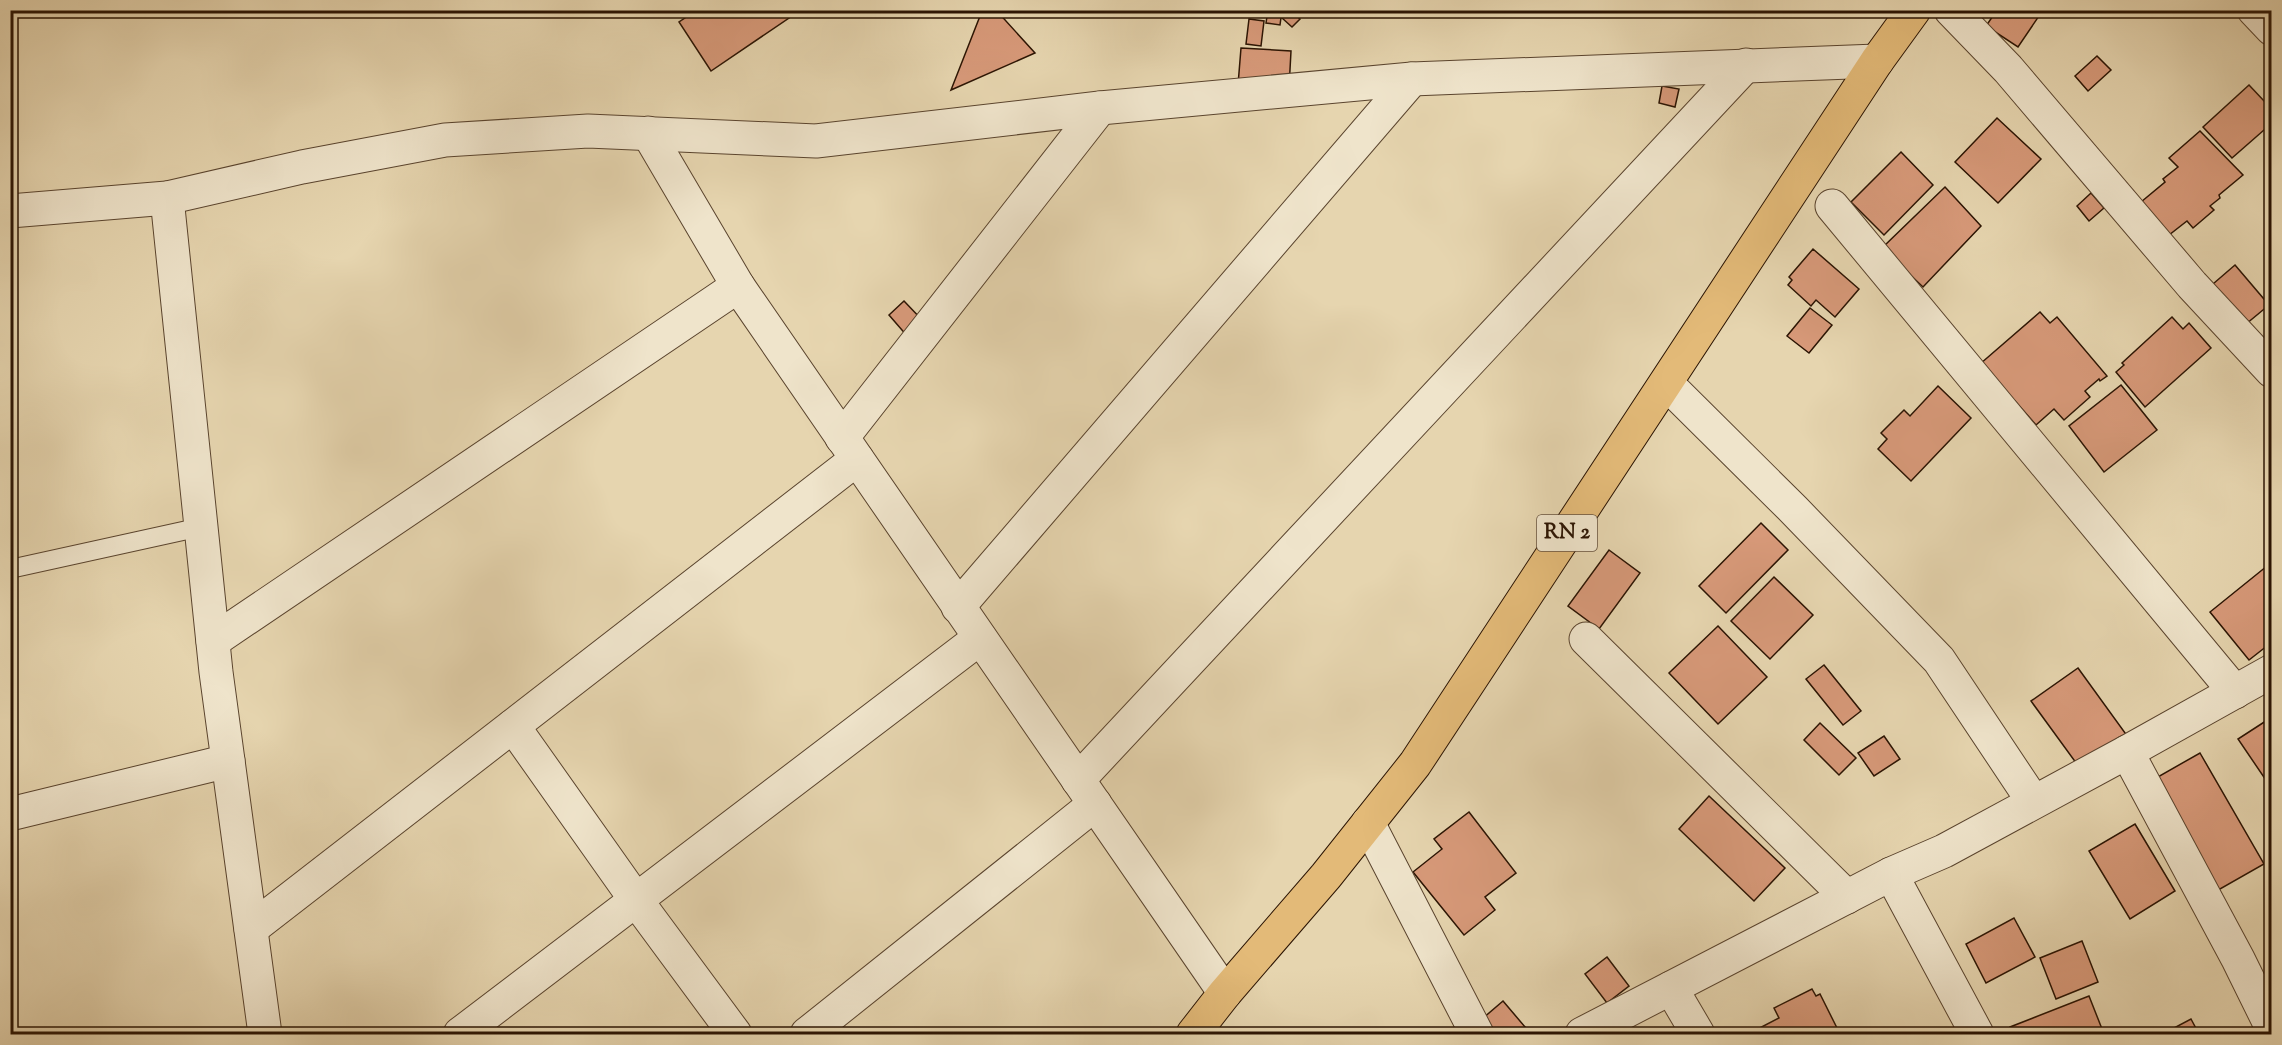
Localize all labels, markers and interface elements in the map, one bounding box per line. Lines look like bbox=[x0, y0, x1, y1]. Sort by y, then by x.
road number: RN 2 bbox=[1537, 515, 1597, 551]

